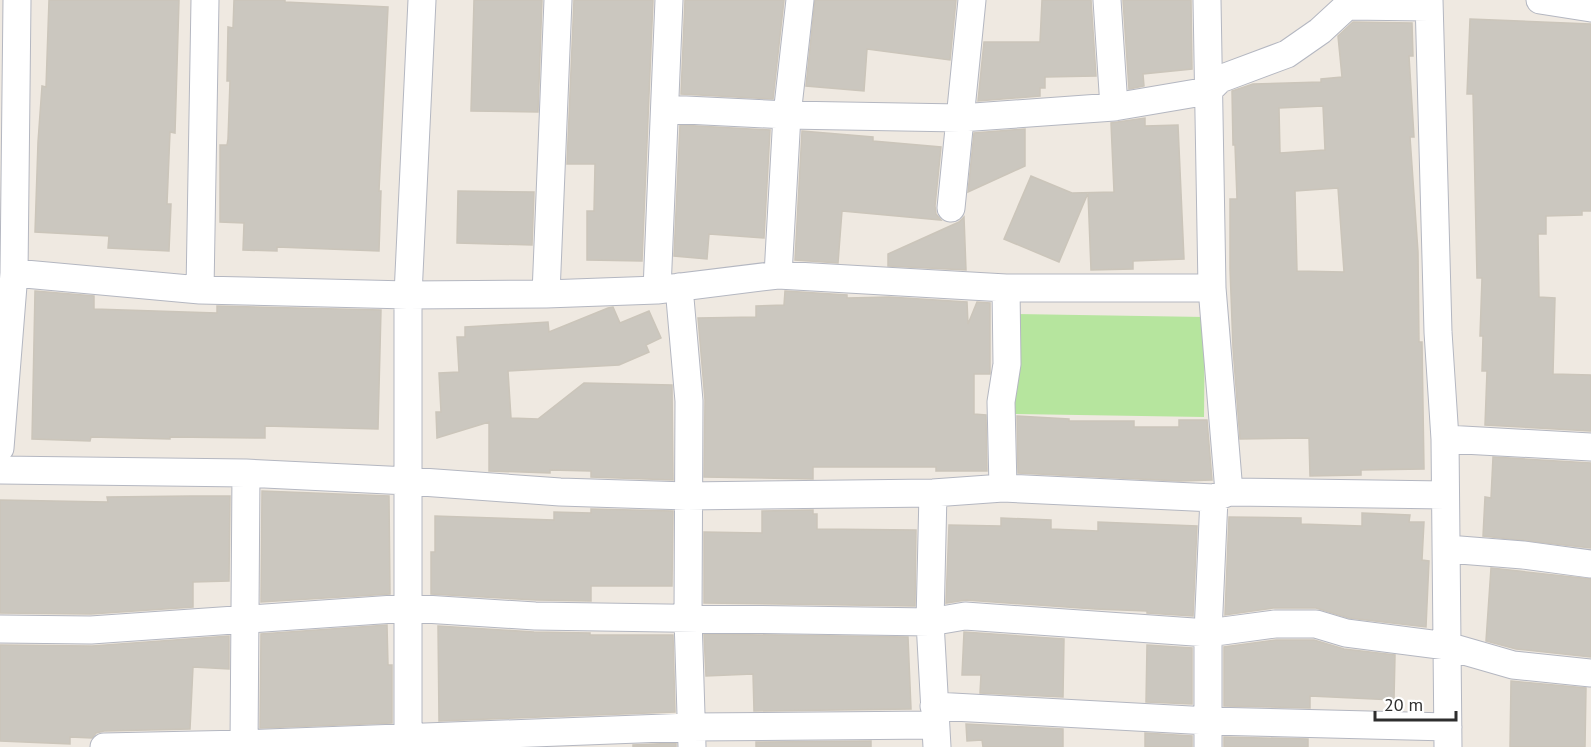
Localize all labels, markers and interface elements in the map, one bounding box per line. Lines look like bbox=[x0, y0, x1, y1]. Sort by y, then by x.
scale bar bbox=[1375, 684, 1456, 722]
text: 20 m bbox=[1384, 693, 1423, 716]

